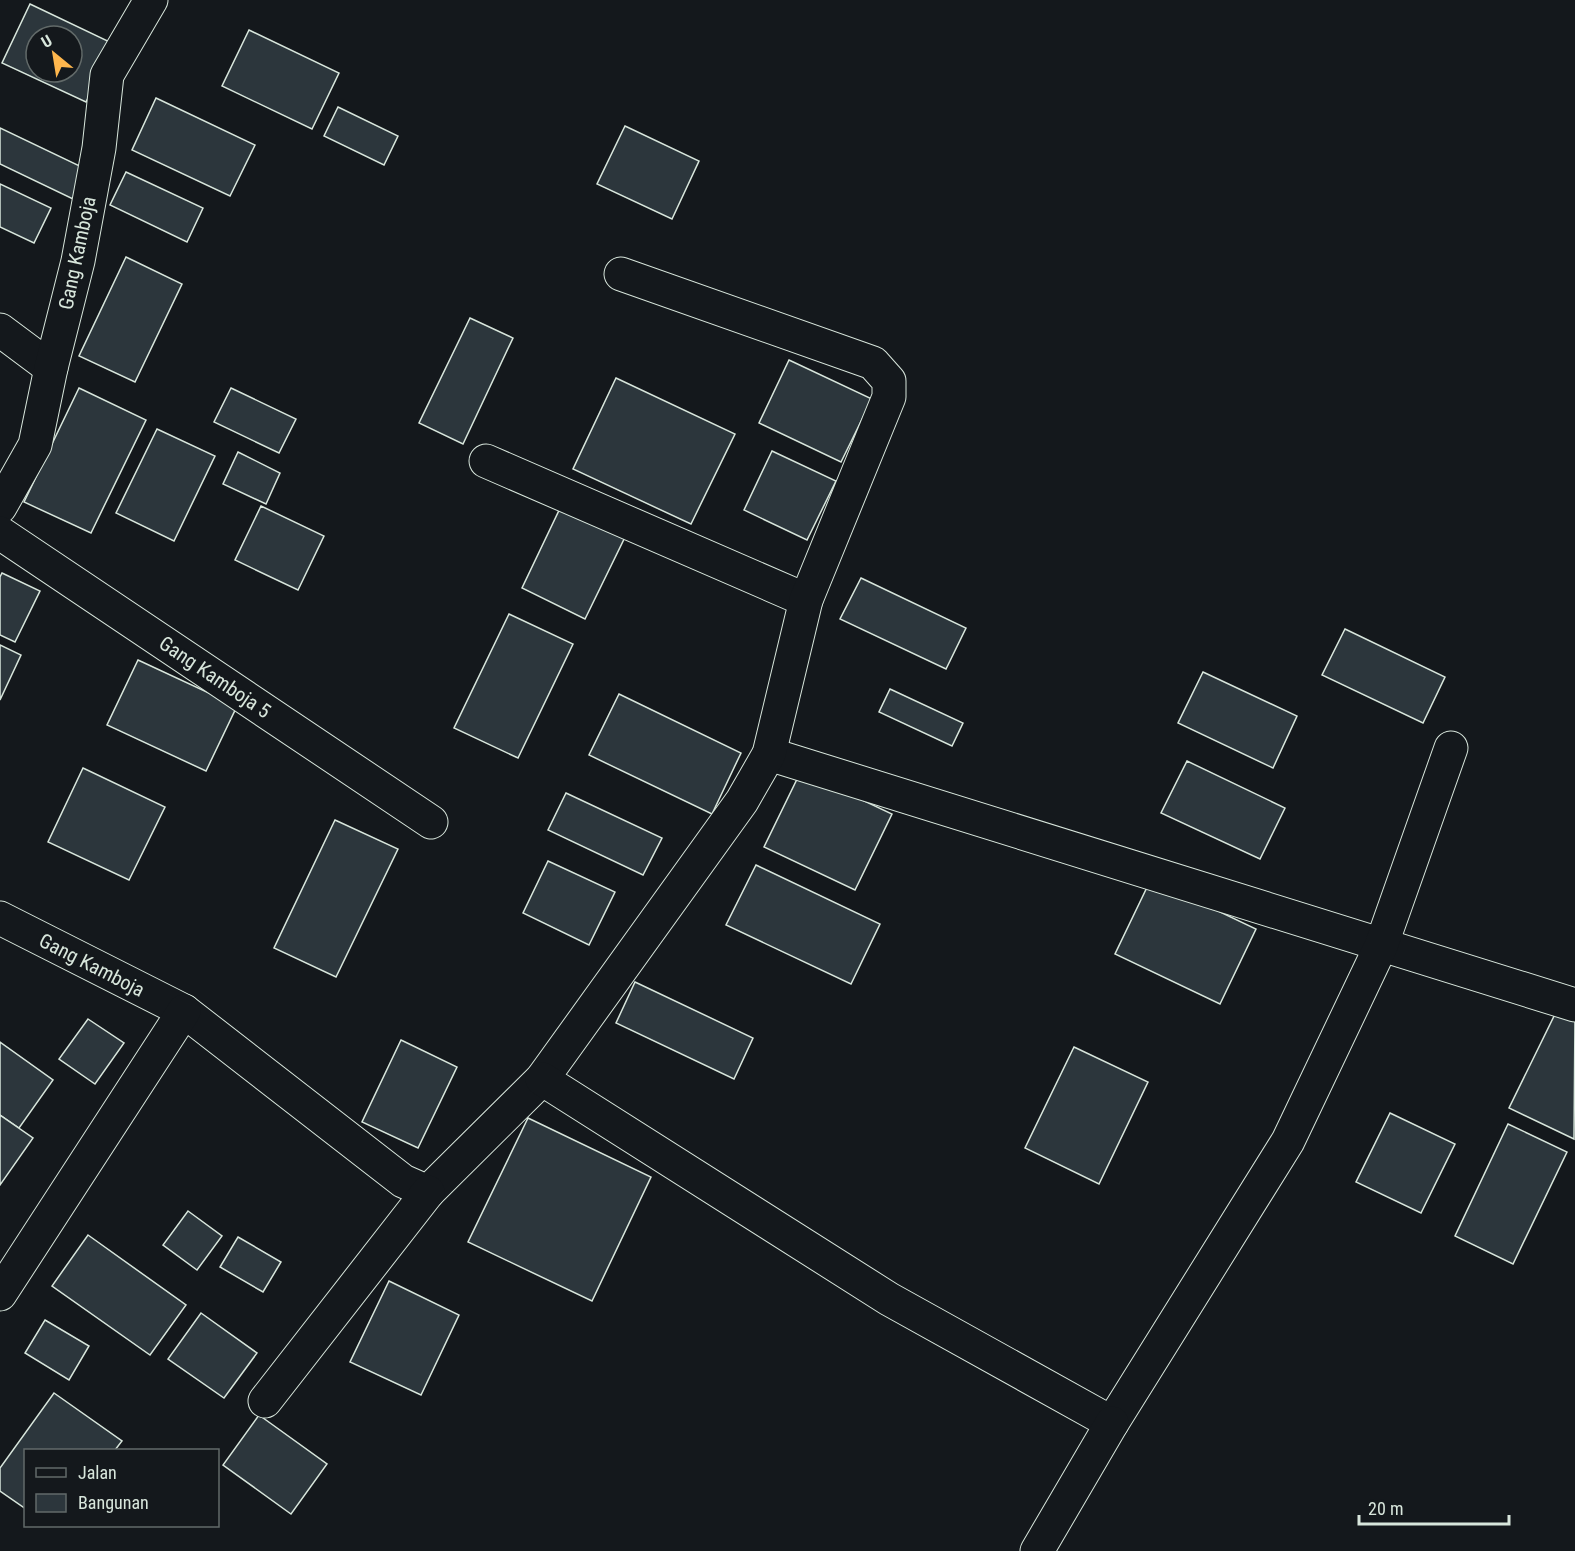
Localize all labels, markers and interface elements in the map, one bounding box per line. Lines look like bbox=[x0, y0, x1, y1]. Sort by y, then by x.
north arrow bbox=[24, 24, 84, 84]
text: U bbox=[38, 31, 55, 52]
street label: Gang Kamboja bbox=[53, 194, 101, 312]
street label: Gang Kamboja 5 bbox=[155, 631, 275, 723]
street label: Gang Kamboja bbox=[35, 928, 149, 1002]
legend bbox=[24, 1449, 219, 1527]
text: Jalan bbox=[78, 1462, 117, 1483]
scale bar bbox=[1359, 1488, 1509, 1526]
text: Bangunan bbox=[78, 1492, 149, 1513]
text: 20 m bbox=[1368, 1498, 1403, 1519]

